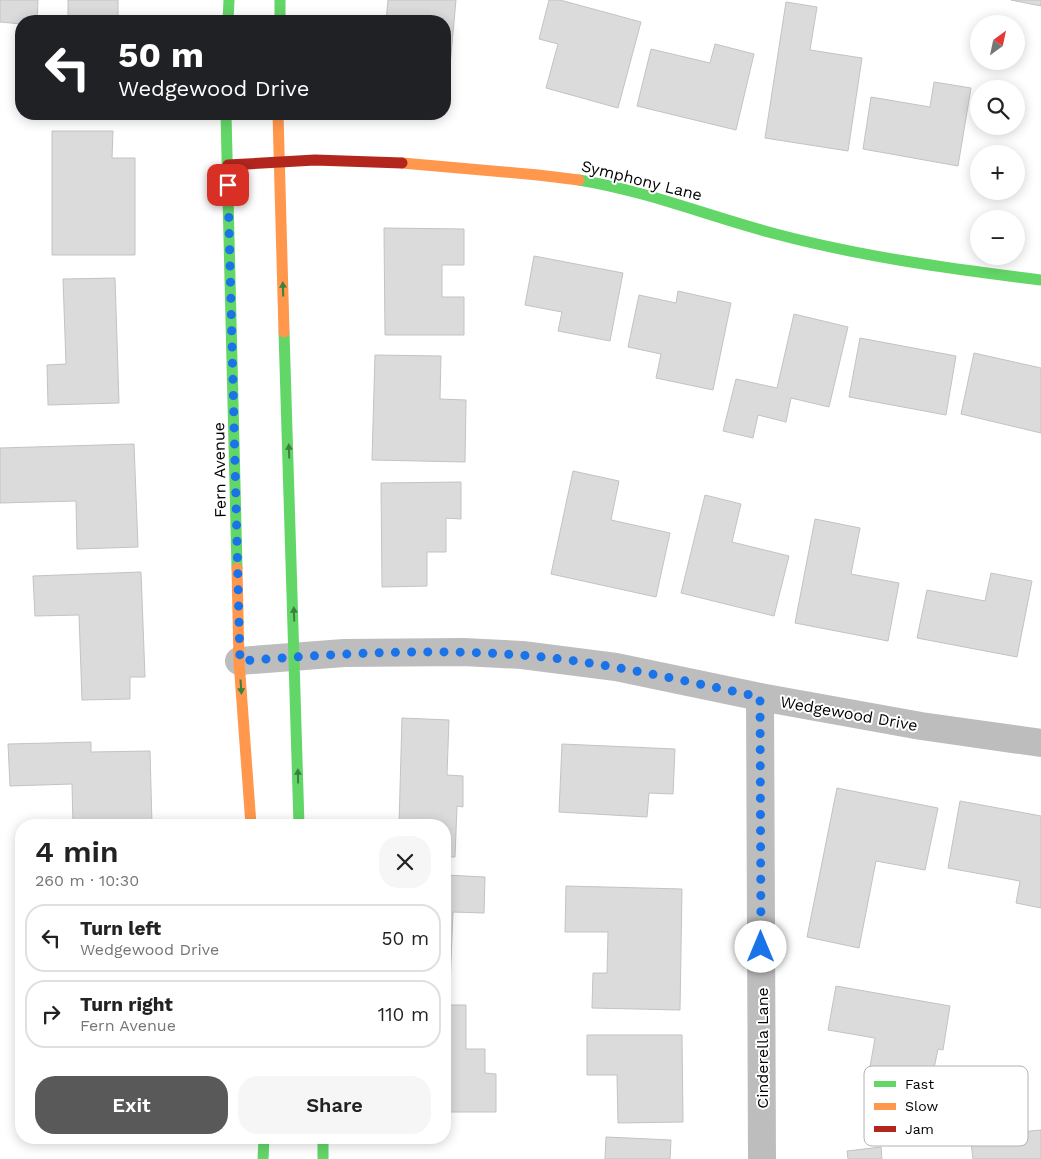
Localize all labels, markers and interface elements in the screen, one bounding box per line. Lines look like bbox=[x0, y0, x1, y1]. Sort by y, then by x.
north arrow bbox=[970, 15, 1025, 70]
map controls bbox=[970, 15, 1025, 265]
text: 50 m bbox=[118, 34, 204, 76]
icon: left bbox=[35, 35, 100, 100]
text: Wedgewood Drive bbox=[118, 76, 309, 101]
button: search bbox=[970, 80, 1025, 135]
button: + bbox=[970, 145, 1025, 200]
street label: Symphony Lane bbox=[580, 156, 704, 205]
pin bbox=[207, 164, 249, 206]
icon: arrive bbox=[214, 171, 242, 199]
button: − bbox=[970, 210, 1025, 265]
one-way arrow bbox=[279, 281, 287, 297]
street label: Fern Avenue bbox=[209, 422, 230, 518]
one-way arrow bbox=[284, 443, 292, 459]
one-way arrow bbox=[290, 606, 298, 622]
one-way arrow bbox=[238, 680, 246, 696]
street label: Wedgewood Drive bbox=[779, 692, 919, 735]
one-way arrow bbox=[294, 768, 302, 784]
text: 4 min bbox=[35, 834, 119, 869]
button: close bbox=[379, 836, 431, 888]
text: 260 m · 10:30 bbox=[35, 871, 139, 890]
text: Turn left bbox=[80, 917, 161, 940]
position arrow bbox=[734, 920, 786, 972]
icon: left bbox=[37, 924, 65, 952]
text: 50 m bbox=[382, 927, 429, 950]
text: Wedgewood Drive bbox=[80, 940, 219, 959]
street label: Cinderella Lane bbox=[753, 987, 772, 1109]
text: Turn right bbox=[80, 993, 173, 1016]
icon: right bbox=[37, 1000, 65, 1028]
text: 110 m bbox=[378, 1003, 429, 1026]
text: Fern Avenue bbox=[80, 1016, 176, 1035]
legend bbox=[864, 1066, 1028, 1146]
button: Exit bbox=[35, 1076, 228, 1134]
button: Share bbox=[238, 1076, 431, 1134]
text: Fast bbox=[905, 1076, 934, 1092]
text: Slow bbox=[905, 1098, 938, 1114]
text: Jam bbox=[905, 1121, 934, 1137]

